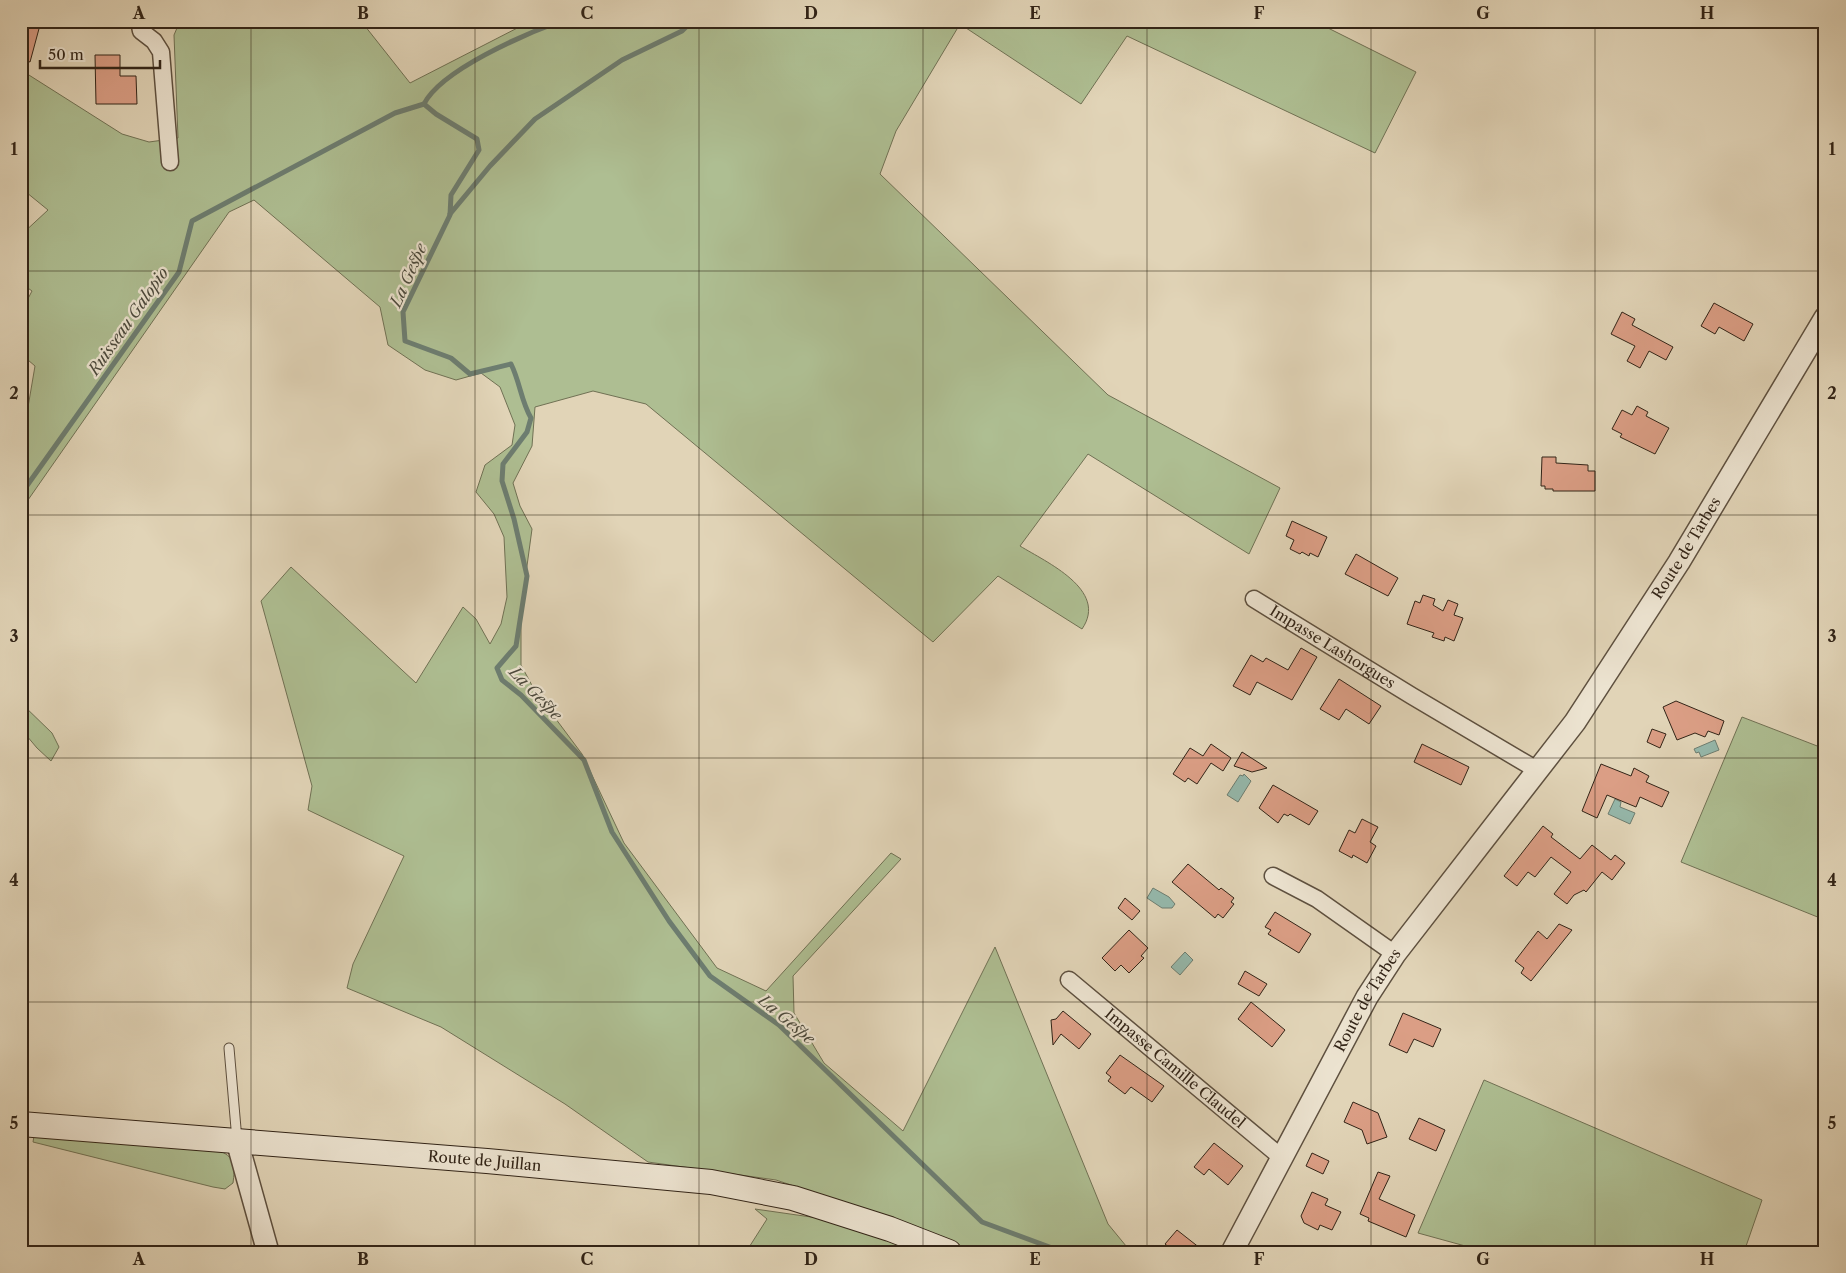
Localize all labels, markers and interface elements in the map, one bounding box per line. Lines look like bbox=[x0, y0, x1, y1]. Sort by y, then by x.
text: A bbox=[132, 3, 146, 23]
text: B bbox=[357, 3, 369, 23]
text: C bbox=[581, 3, 593, 23]
text: D bbox=[804, 3, 818, 23]
text: E bbox=[1029, 3, 1041, 23]
text: F bbox=[1254, 3, 1265, 23]
text: G bbox=[1476, 3, 1490, 23]
text: H bbox=[1700, 3, 1714, 23]
scale bar bbox=[40, 38, 160, 70]
text: 50 m bbox=[48, 45, 84, 64]
text: 1 bbox=[10, 139, 18, 159]
text: 1 bbox=[1828, 139, 1836, 159]
water label: La Gespe bbox=[384, 239, 431, 312]
water label: Ruisseau Galopio bbox=[82, 263, 173, 380]
text: 2 bbox=[9, 383, 19, 403]
text: 2 bbox=[1827, 383, 1837, 403]
street label: Route de Tarbes bbox=[1647, 494, 1725, 602]
street label: Impasse Lashorgues bbox=[1267, 601, 1399, 692]
text: 3 bbox=[9, 626, 19, 646]
text: 3 bbox=[1827, 626, 1837, 646]
water label: La Gespe bbox=[504, 660, 568, 725]
text: 4 bbox=[9, 870, 19, 890]
text: 4 bbox=[1827, 870, 1837, 890]
street label: Route de Tarbes bbox=[1330, 944, 1405, 1055]
water label: La Gespe bbox=[753, 988, 820, 1049]
street label: Impasse Camille Claudel bbox=[1101, 1004, 1250, 1132]
text: 5 bbox=[10, 1113, 19, 1133]
text: 5 bbox=[1828, 1113, 1837, 1133]
street label: Route de Juillan bbox=[427, 1146, 543, 1175]
text: A bbox=[132, 1249, 146, 1269]
text: B bbox=[357, 1249, 369, 1269]
text: C bbox=[581, 1249, 593, 1269]
text: D bbox=[804, 1249, 818, 1269]
text: E bbox=[1029, 1249, 1041, 1269]
text: F bbox=[1254, 1249, 1265, 1269]
text: G bbox=[1476, 1249, 1490, 1269]
text: H bbox=[1700, 1249, 1714, 1269]

